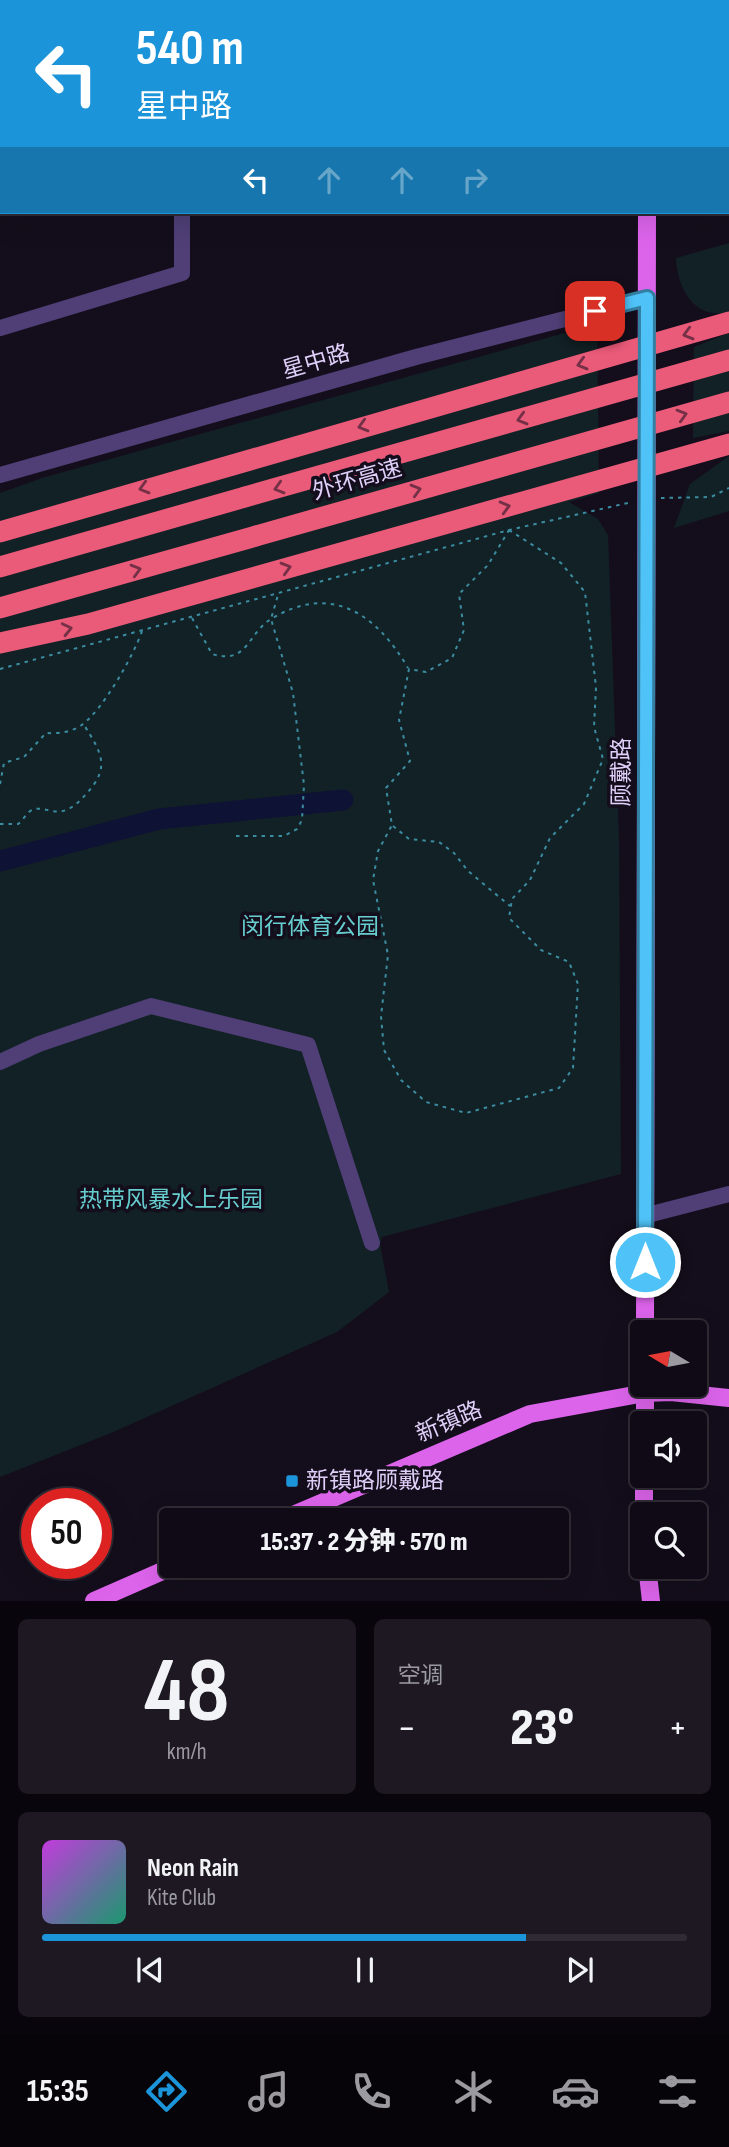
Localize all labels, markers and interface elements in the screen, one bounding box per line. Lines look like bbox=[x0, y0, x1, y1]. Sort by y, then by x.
text: 540 m bbox=[136, 20, 244, 79]
icon: left bbox=[21, 28, 112, 119]
text: 星中路 bbox=[136, 88, 232, 127]
icon: left bbox=[237, 161, 275, 199]
icon: ahead bbox=[310, 161, 348, 199]
icon: ahead bbox=[383, 161, 421, 199]
icon: right bbox=[456, 161, 494, 199]
pin bbox=[565, 281, 625, 341]
icon: arrive bbox=[576, 292, 614, 330]
one-way arrow bbox=[682, 325, 694, 340]
street label: 星中路 bbox=[279, 339, 353, 385]
one-way arrow bbox=[576, 355, 588, 370]
one-way arrow bbox=[676, 409, 688, 423]
one-way arrow bbox=[516, 411, 528, 425]
one-way arrow bbox=[357, 418, 369, 432]
street label: 外环高速 bbox=[309, 454, 405, 506]
one-way arrow bbox=[274, 479, 286, 494]
one-way arrow bbox=[138, 480, 150, 495]
one-way arrow bbox=[410, 484, 422, 499]
one-way arrow bbox=[499, 500, 511, 515]
one-way arrow bbox=[280, 561, 292, 576]
one-way arrow bbox=[130, 563, 142, 578]
one-way arrow bbox=[61, 622, 73, 637]
street label: 顾戴路 bbox=[608, 738, 636, 807]
park label: 闵行体育公园 bbox=[241, 913, 379, 941]
park label: 热带风暴水上乐园 bbox=[79, 1186, 263, 1214]
position arrow bbox=[608, 1225, 682, 1299]
north arrow bbox=[630, 1320, 707, 1396]
map controls bbox=[630, 1320, 707, 1579]
street label: 新镇路 bbox=[412, 1396, 486, 1448]
button: sound bbox=[630, 1411, 707, 1488]
place label: 新镇路顾戴路 bbox=[306, 1467, 444, 1495]
marker: 新镇路顾戴路 bbox=[284, 1473, 300, 1489]
speed limit sign: 50 bbox=[21, 1488, 112, 1579]
button: search bbox=[630, 1502, 707, 1579]
text: 15:37 · 2 分钟 · 570 m bbox=[260, 1527, 468, 1558]
text: 48 bbox=[144, 1638, 229, 1747]
text: 空调 bbox=[398, 1662, 444, 1690]
text: 23° bbox=[510, 1697, 574, 1760]
text: − bbox=[398, 1706, 416, 1751]
text: + bbox=[668, 1706, 687, 1751]
text: km/h bbox=[167, 1738, 207, 1766]
text: Neon Rain bbox=[147, 1853, 239, 1884]
text: Kite Club bbox=[147, 1884, 216, 1912]
icon: previous bbox=[131, 1951, 169, 1989]
icon: pause bbox=[346, 1951, 384, 1989]
icon: next bbox=[561, 1951, 599, 1989]
icon: directions bbox=[142, 2067, 191, 2116]
icon: music bbox=[244, 2067, 293, 2116]
icon: phone bbox=[347, 2067, 396, 2116]
icon: climate bbox=[449, 2067, 498, 2116]
icon: car bbox=[551, 2067, 600, 2116]
icon: filters bbox=[653, 2067, 702, 2116]
text: 15:35 bbox=[27, 2072, 89, 2111]

